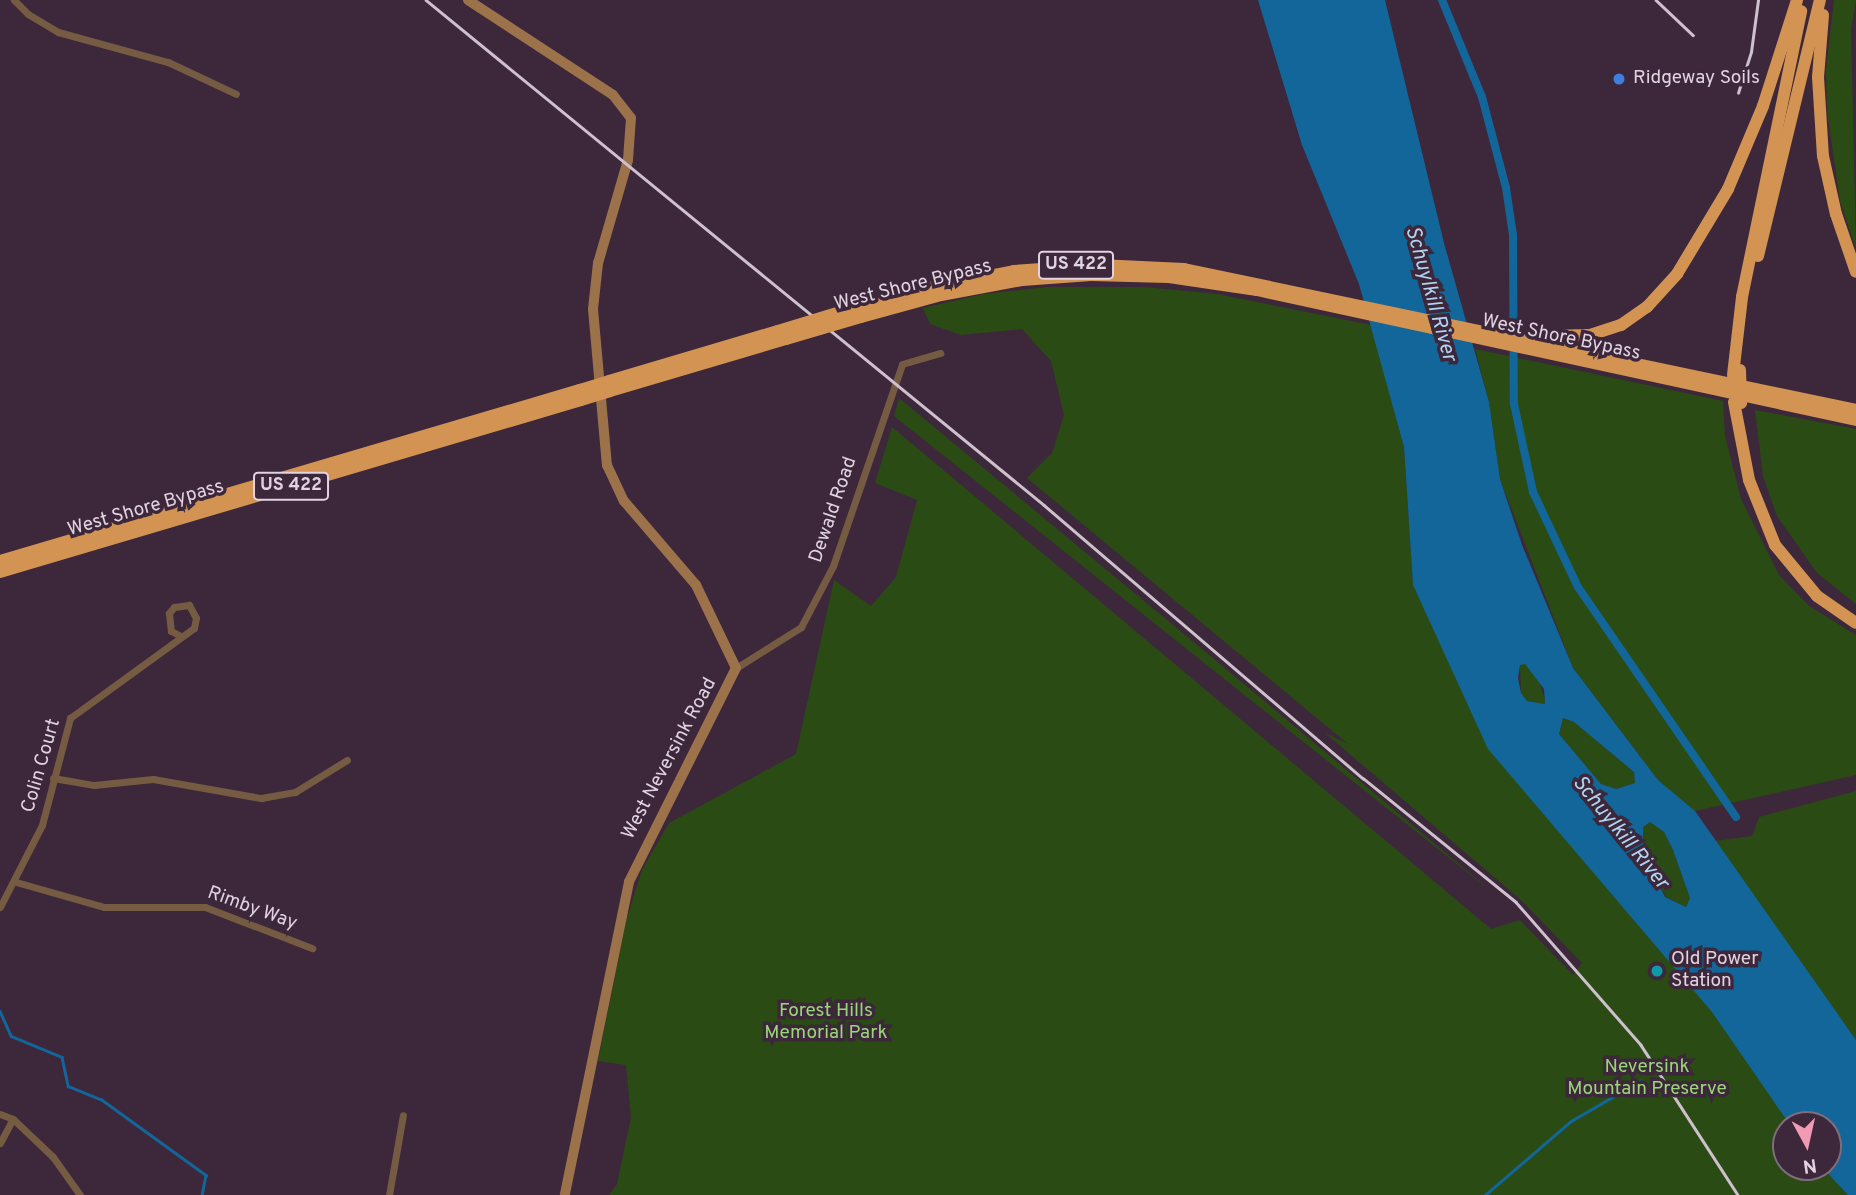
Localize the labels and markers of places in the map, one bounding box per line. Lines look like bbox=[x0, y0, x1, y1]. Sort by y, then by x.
place label: Ridgeway Soils bbox=[1633, 68, 1760, 90]
marker: Ridgeway Soils bbox=[1611, 71, 1627, 87]
place label: Old Power Station bbox=[1671, 949, 1759, 993]
marker: Old Power Station bbox=[1649, 963, 1665, 979]

